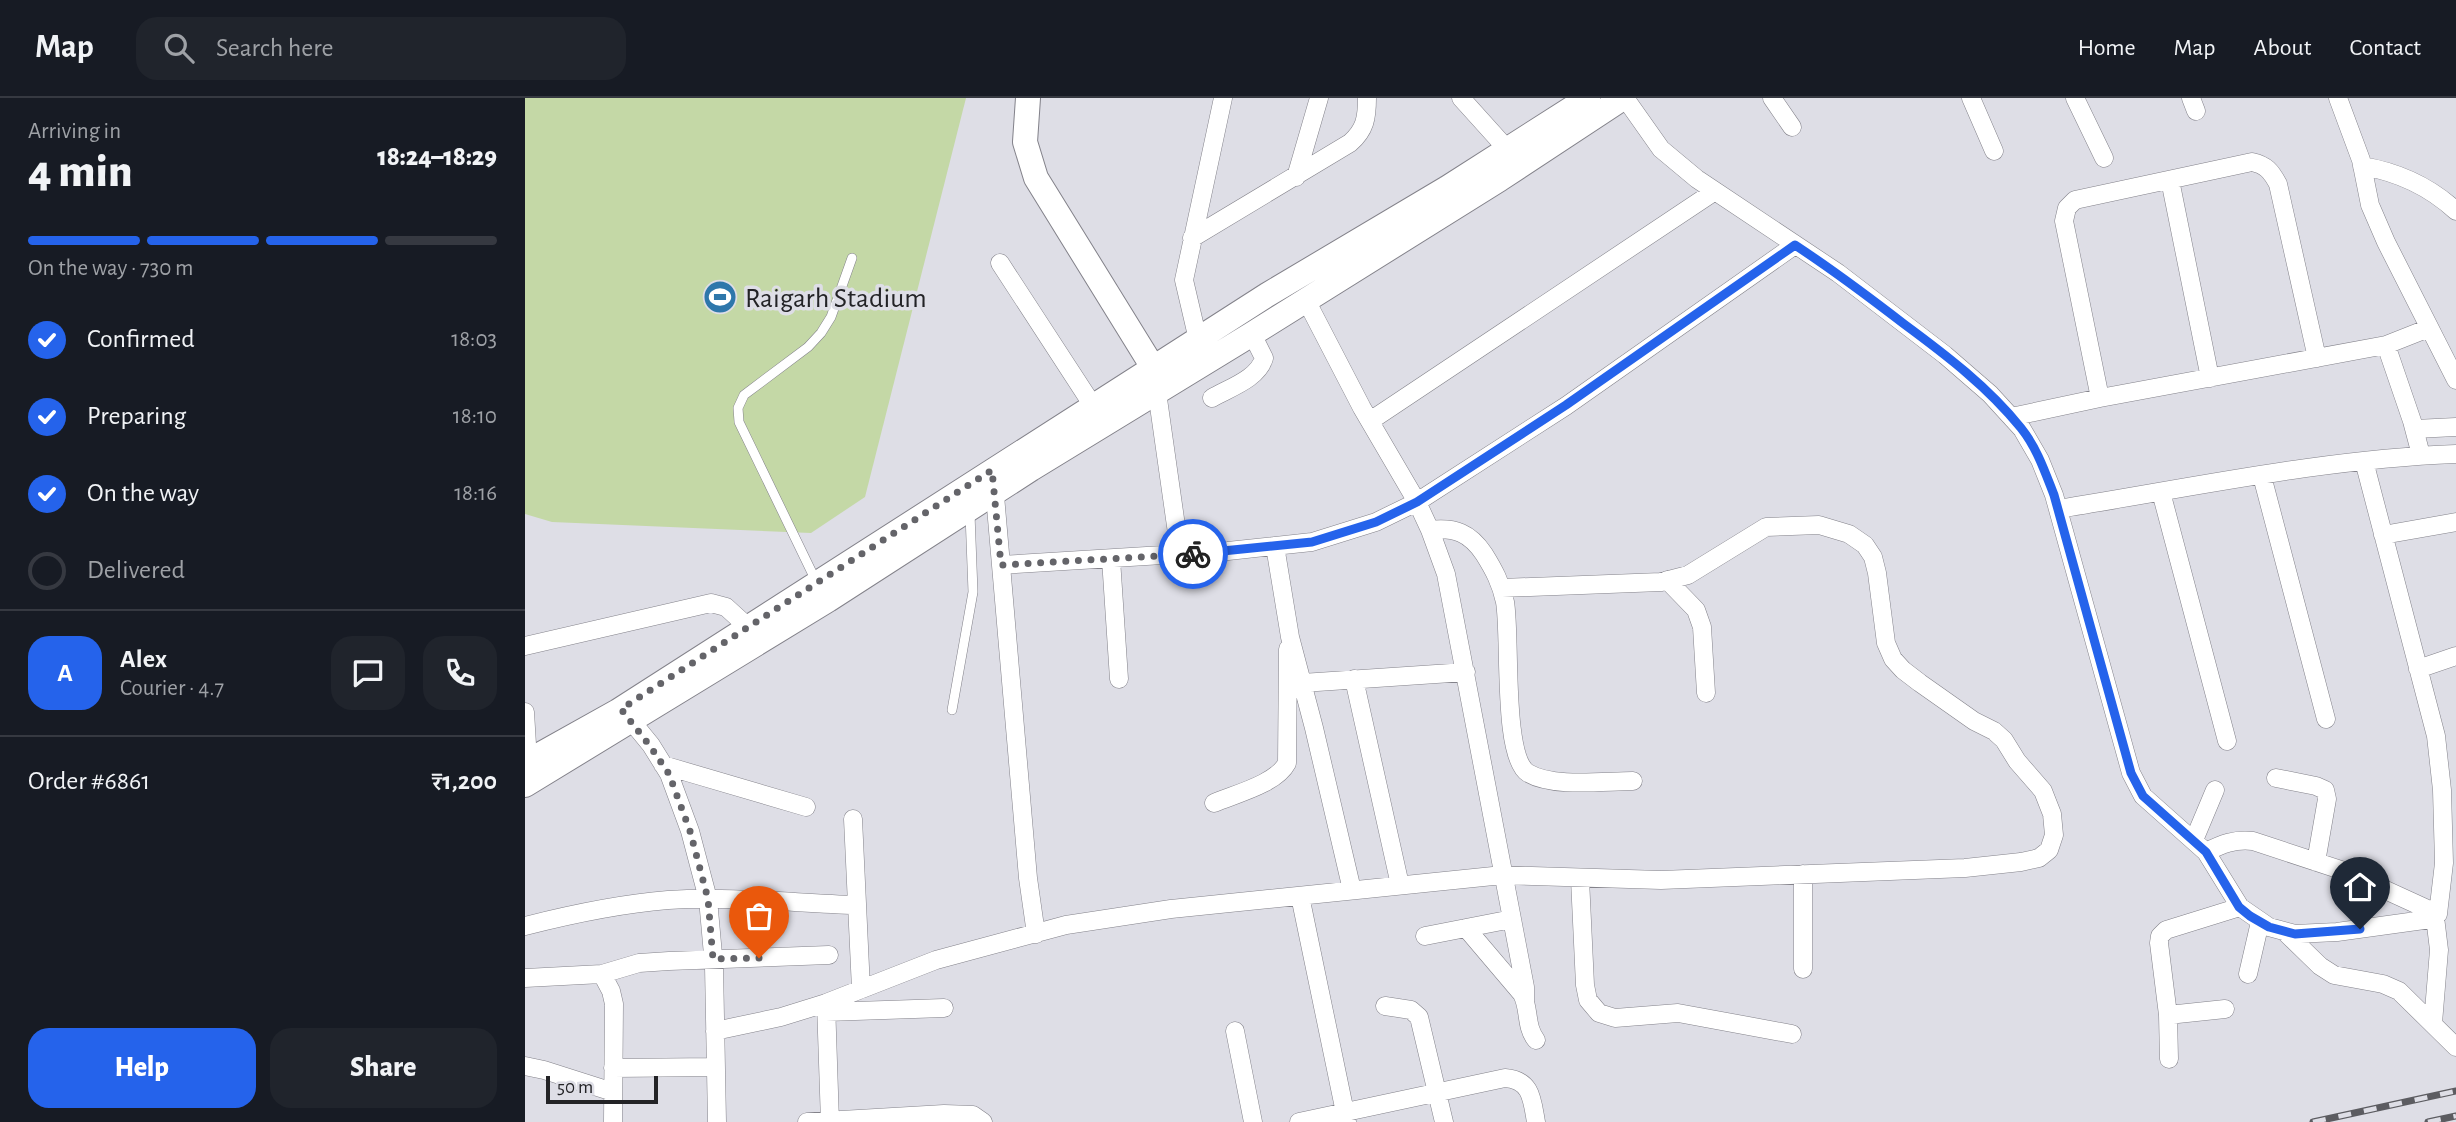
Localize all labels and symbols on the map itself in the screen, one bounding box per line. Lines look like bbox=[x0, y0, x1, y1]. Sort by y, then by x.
sports icon: Raigarh Stadium bbox=[701, 278, 739, 316]
place label: Raigarh Stadium bbox=[745, 285, 927, 313]
courier bbox=[1158, 519, 1228, 589]
pin bbox=[2330, 857, 2390, 929]
pin bbox=[729, 886, 789, 958]
scale bar bbox=[546, 1073, 658, 1105]

